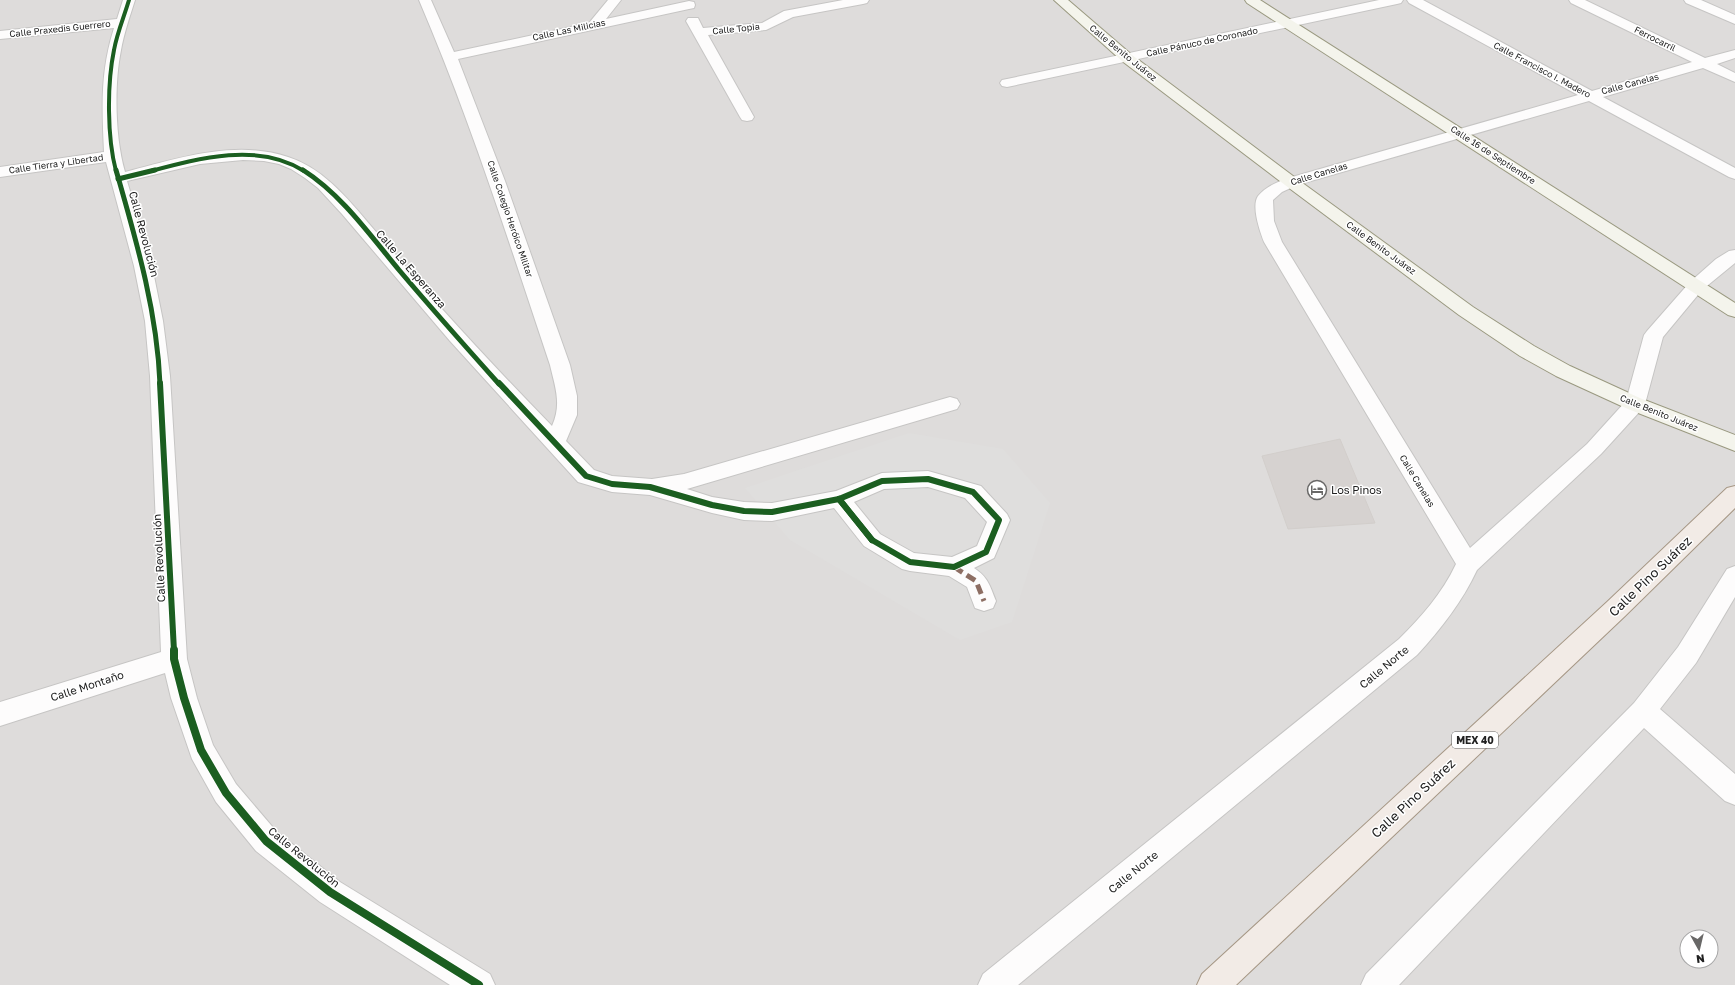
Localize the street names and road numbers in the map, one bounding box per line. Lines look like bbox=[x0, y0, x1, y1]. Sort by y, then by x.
street label: Calle Las Milicias bbox=[531, 16, 607, 43]
street label: Calle Praxedis Guerrero bbox=[9, 18, 111, 39]
street label: Calle Topia bbox=[712, 21, 760, 36]
street label: Calle Benito Juárez bbox=[1087, 22, 1160, 83]
street label: Calle Pánuco de Coronado bbox=[1145, 24, 1259, 59]
street label: Ferrocarril bbox=[1633, 24, 1678, 53]
street label: Calle Francisco I. Madero bbox=[1492, 39, 1593, 100]
street label: Calle Canelas bbox=[1600, 71, 1660, 96]
street label: Calle 16 de Septiembre bbox=[1449, 123, 1538, 186]
street label: Calle Tierra y Libertad bbox=[8, 151, 104, 176]
street label: Calle Colegio Heróico Militar bbox=[485, 159, 536, 279]
street label: Calle Canelas bbox=[1289, 160, 1349, 187]
street label: Calle Revolución bbox=[127, 190, 162, 278]
street label: Calle Benito Juárez bbox=[1344, 219, 1419, 277]
street label: Calle La Esperanza bbox=[374, 227, 449, 311]
street label: Calle Benito Juárez bbox=[1618, 392, 1700, 433]
street label: Calle Canelas bbox=[1398, 453, 1437, 509]
street label: Calle Revolución bbox=[150, 514, 167, 602]
street label: Calle Pino Suárez bbox=[1605, 532, 1695, 620]
street label: Calle Norte bbox=[1357, 642, 1411, 691]
street label: Calle Montaño bbox=[48, 667, 126, 704]
road number: MEX 40 bbox=[1452, 732, 1498, 748]
street label: Calle Pino Suárez bbox=[1368, 755, 1459, 841]
street label: Calle Revolución bbox=[266, 824, 343, 889]
street label: Calle Norte bbox=[1105, 848, 1160, 896]

